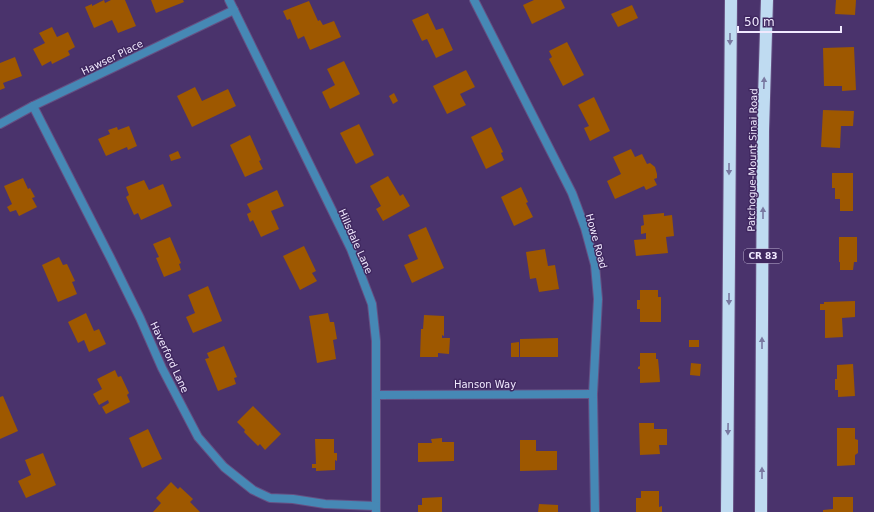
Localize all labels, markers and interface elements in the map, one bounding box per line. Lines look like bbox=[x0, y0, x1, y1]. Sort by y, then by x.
scale bar bbox=[738, 8, 841, 34]
text: 50 m bbox=[744, 15, 775, 29]
one-way arrow bbox=[727, 33, 733, 46]
street label: Hawser Place bbox=[80, 38, 145, 77]
one-way arrow bbox=[761, 77, 768, 89]
street label: Patchogue-Mount Sinai Road bbox=[746, 88, 759, 232]
one-way arrow bbox=[726, 163, 732, 176]
one-way arrow bbox=[760, 206, 766, 219]
street label: Hillsdale Lane bbox=[336, 207, 375, 275]
street label: Howe Road bbox=[584, 213, 609, 270]
road number: CR 83 bbox=[744, 249, 782, 263]
one-way arrow bbox=[726, 293, 732, 306]
street label: Haverford Lane bbox=[148, 320, 191, 394]
one-way arrow bbox=[759, 336, 765, 349]
street label: Hanson Way bbox=[454, 379, 516, 390]
one-way arrow bbox=[725, 423, 731, 436]
one-way arrow bbox=[759, 466, 765, 479]

